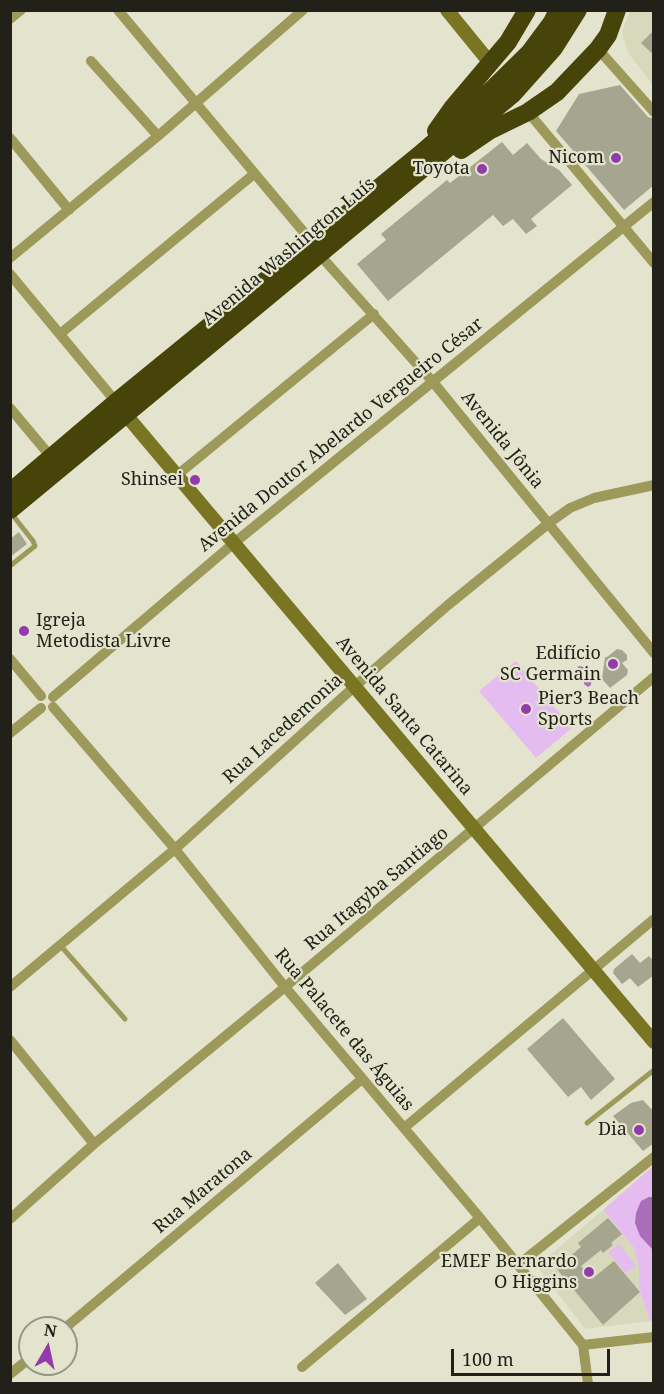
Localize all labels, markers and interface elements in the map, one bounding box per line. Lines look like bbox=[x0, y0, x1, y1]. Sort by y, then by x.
place label: Nicom bbox=[548, 147, 604, 169]
marker: Nicom bbox=[609, 151, 623, 165]
place label: Toyota bbox=[413, 158, 470, 180]
marker: Toyota bbox=[475, 162, 489, 176]
street label: Avenida Washington Luís bbox=[198, 173, 380, 331]
street label: Avenida Doutor Abelardo Vergueiro César bbox=[194, 313, 488, 557]
street label: Avenida Jônia bbox=[456, 387, 548, 493]
place label: Shinsei bbox=[121, 469, 183, 491]
marker: Shinsei bbox=[188, 473, 202, 487]
place label: Igreja Metodista Livre bbox=[36, 610, 171, 652]
marker: Igreja Metodista Livre bbox=[17, 624, 31, 638]
street label: Avenida Santa Catarina bbox=[331, 632, 477, 800]
place label: Edifício SC Germain bbox=[500, 643, 601, 686]
marker: Edifício SC Germain bbox=[606, 657, 620, 671]
street label: Rua Lacedemonia bbox=[219, 670, 347, 788]
place label: Pier3 Beach Sports bbox=[538, 688, 639, 730]
marker: Pier3 Beach Sports bbox=[519, 702, 533, 716]
street label: Rua Itagyba Santiago bbox=[301, 823, 453, 955]
street label: Rua Palacete das Águias bbox=[270, 944, 418, 1116]
place label: Dia bbox=[598, 1119, 627, 1141]
marker: Dia bbox=[632, 1123, 646, 1137]
street label: Rua Maratona bbox=[149, 1144, 257, 1238]
place label: EMEF Bernardo O Higgins bbox=[441, 1251, 577, 1294]
marker: EMEF Bernardo O Higgins bbox=[582, 1265, 596, 1279]
north arrow bbox=[18, 1316, 78, 1376]
text: N bbox=[43, 1318, 58, 1342]
scale bar bbox=[454, 1337, 613, 1375]
text: 100 m bbox=[462, 1347, 514, 1371]

